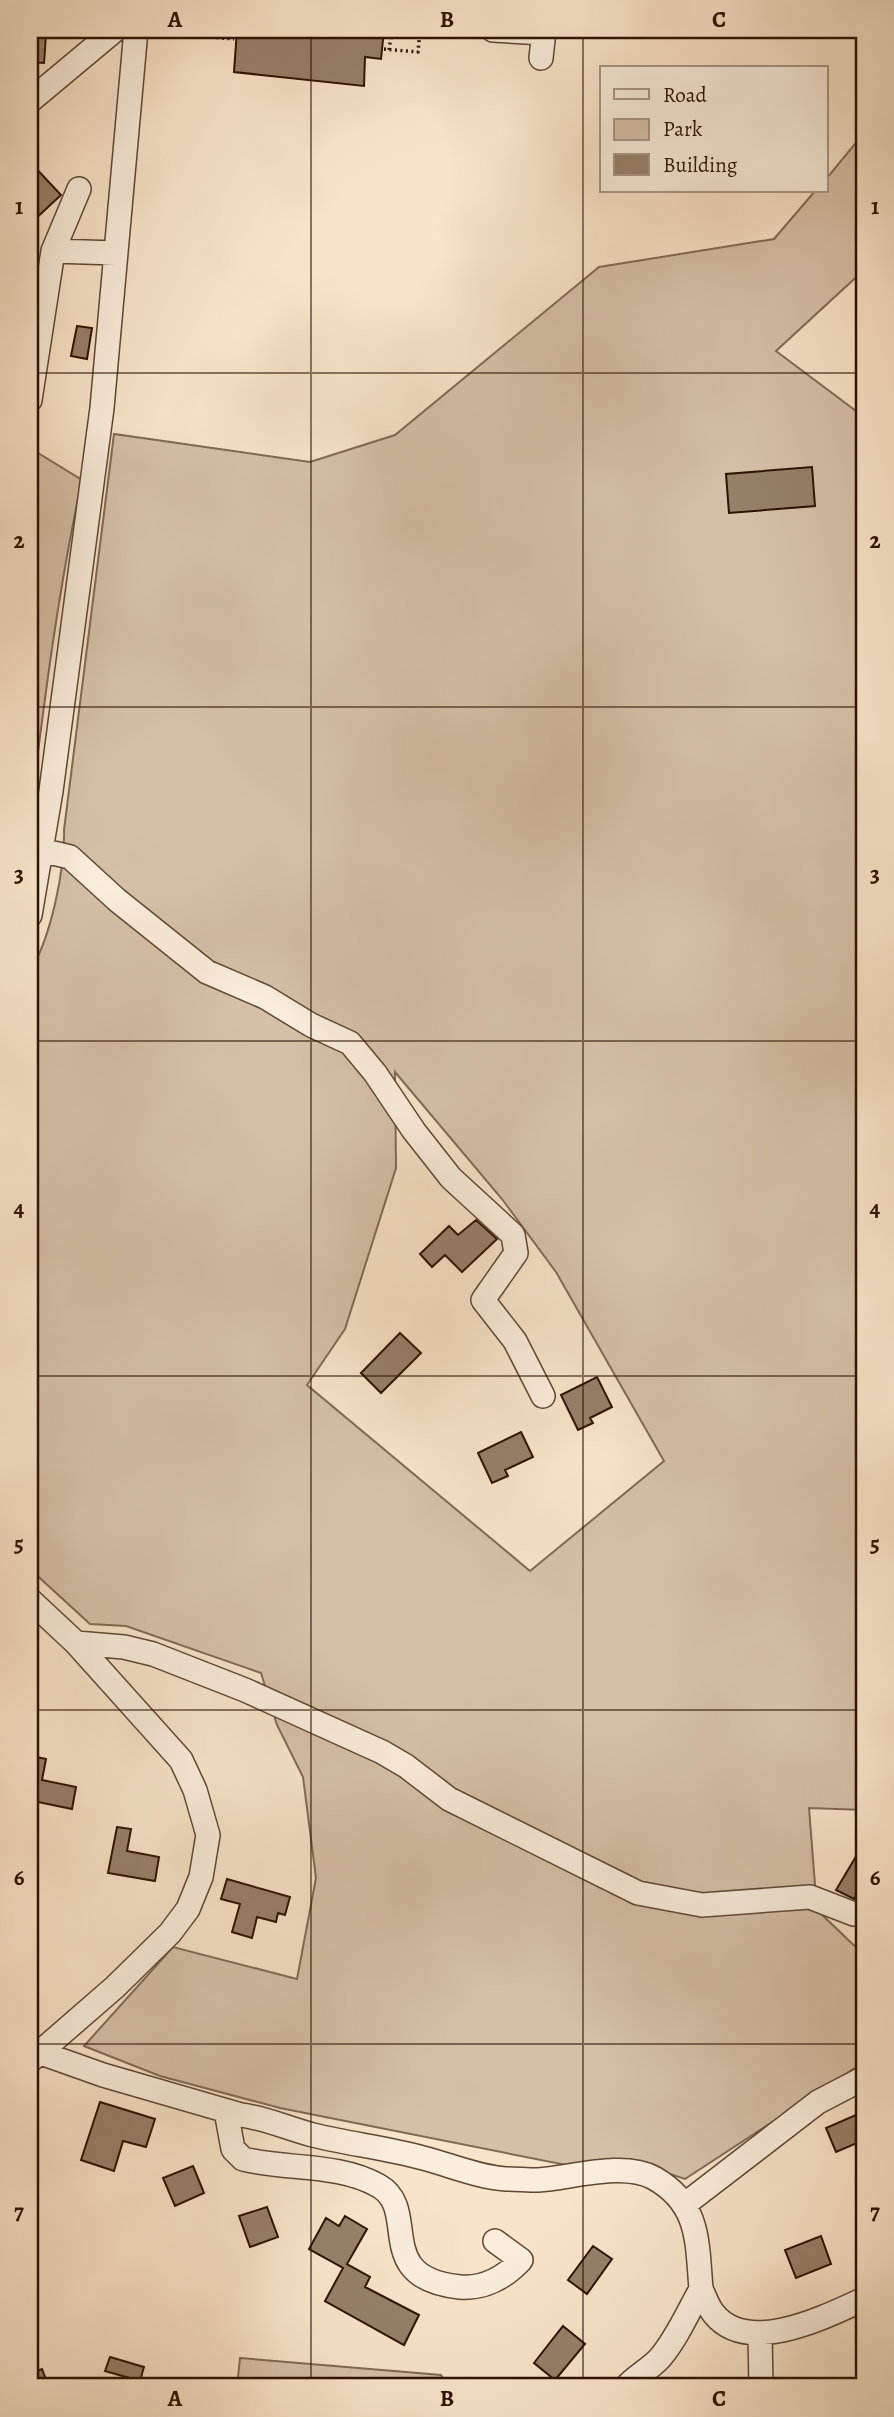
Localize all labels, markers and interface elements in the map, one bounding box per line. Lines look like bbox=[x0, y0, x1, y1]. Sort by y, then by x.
text: A bbox=[167, 4, 183, 35]
text: B bbox=[440, 4, 454, 35]
text: C bbox=[712, 4, 726, 35]
legend bbox=[600, 66, 828, 192]
text: Road bbox=[663, 81, 707, 109]
text: Park bbox=[663, 115, 703, 143]
text: Building bbox=[663, 151, 738, 179]
text: 1 bbox=[15, 191, 23, 222]
text: 1 bbox=[871, 191, 879, 222]
text: 2 bbox=[13, 525, 25, 556]
text: 2 bbox=[869, 525, 881, 556]
text: 3 bbox=[14, 859, 24, 890]
text: 3 bbox=[870, 859, 880, 890]
text: 4 bbox=[14, 1193, 25, 1224]
text: 4 bbox=[870, 1193, 881, 1224]
text: 5 bbox=[14, 1528, 24, 1559]
text: 5 bbox=[870, 1528, 880, 1559]
text: 6 bbox=[14, 1862, 25, 1893]
text: 6 bbox=[870, 1862, 881, 1893]
text: 7 bbox=[14, 2196, 24, 2227]
text: 7 bbox=[870, 2196, 880, 2227]
text: A bbox=[167, 2383, 183, 2414]
text: B bbox=[440, 2383, 454, 2414]
text: C bbox=[712, 2383, 726, 2414]

